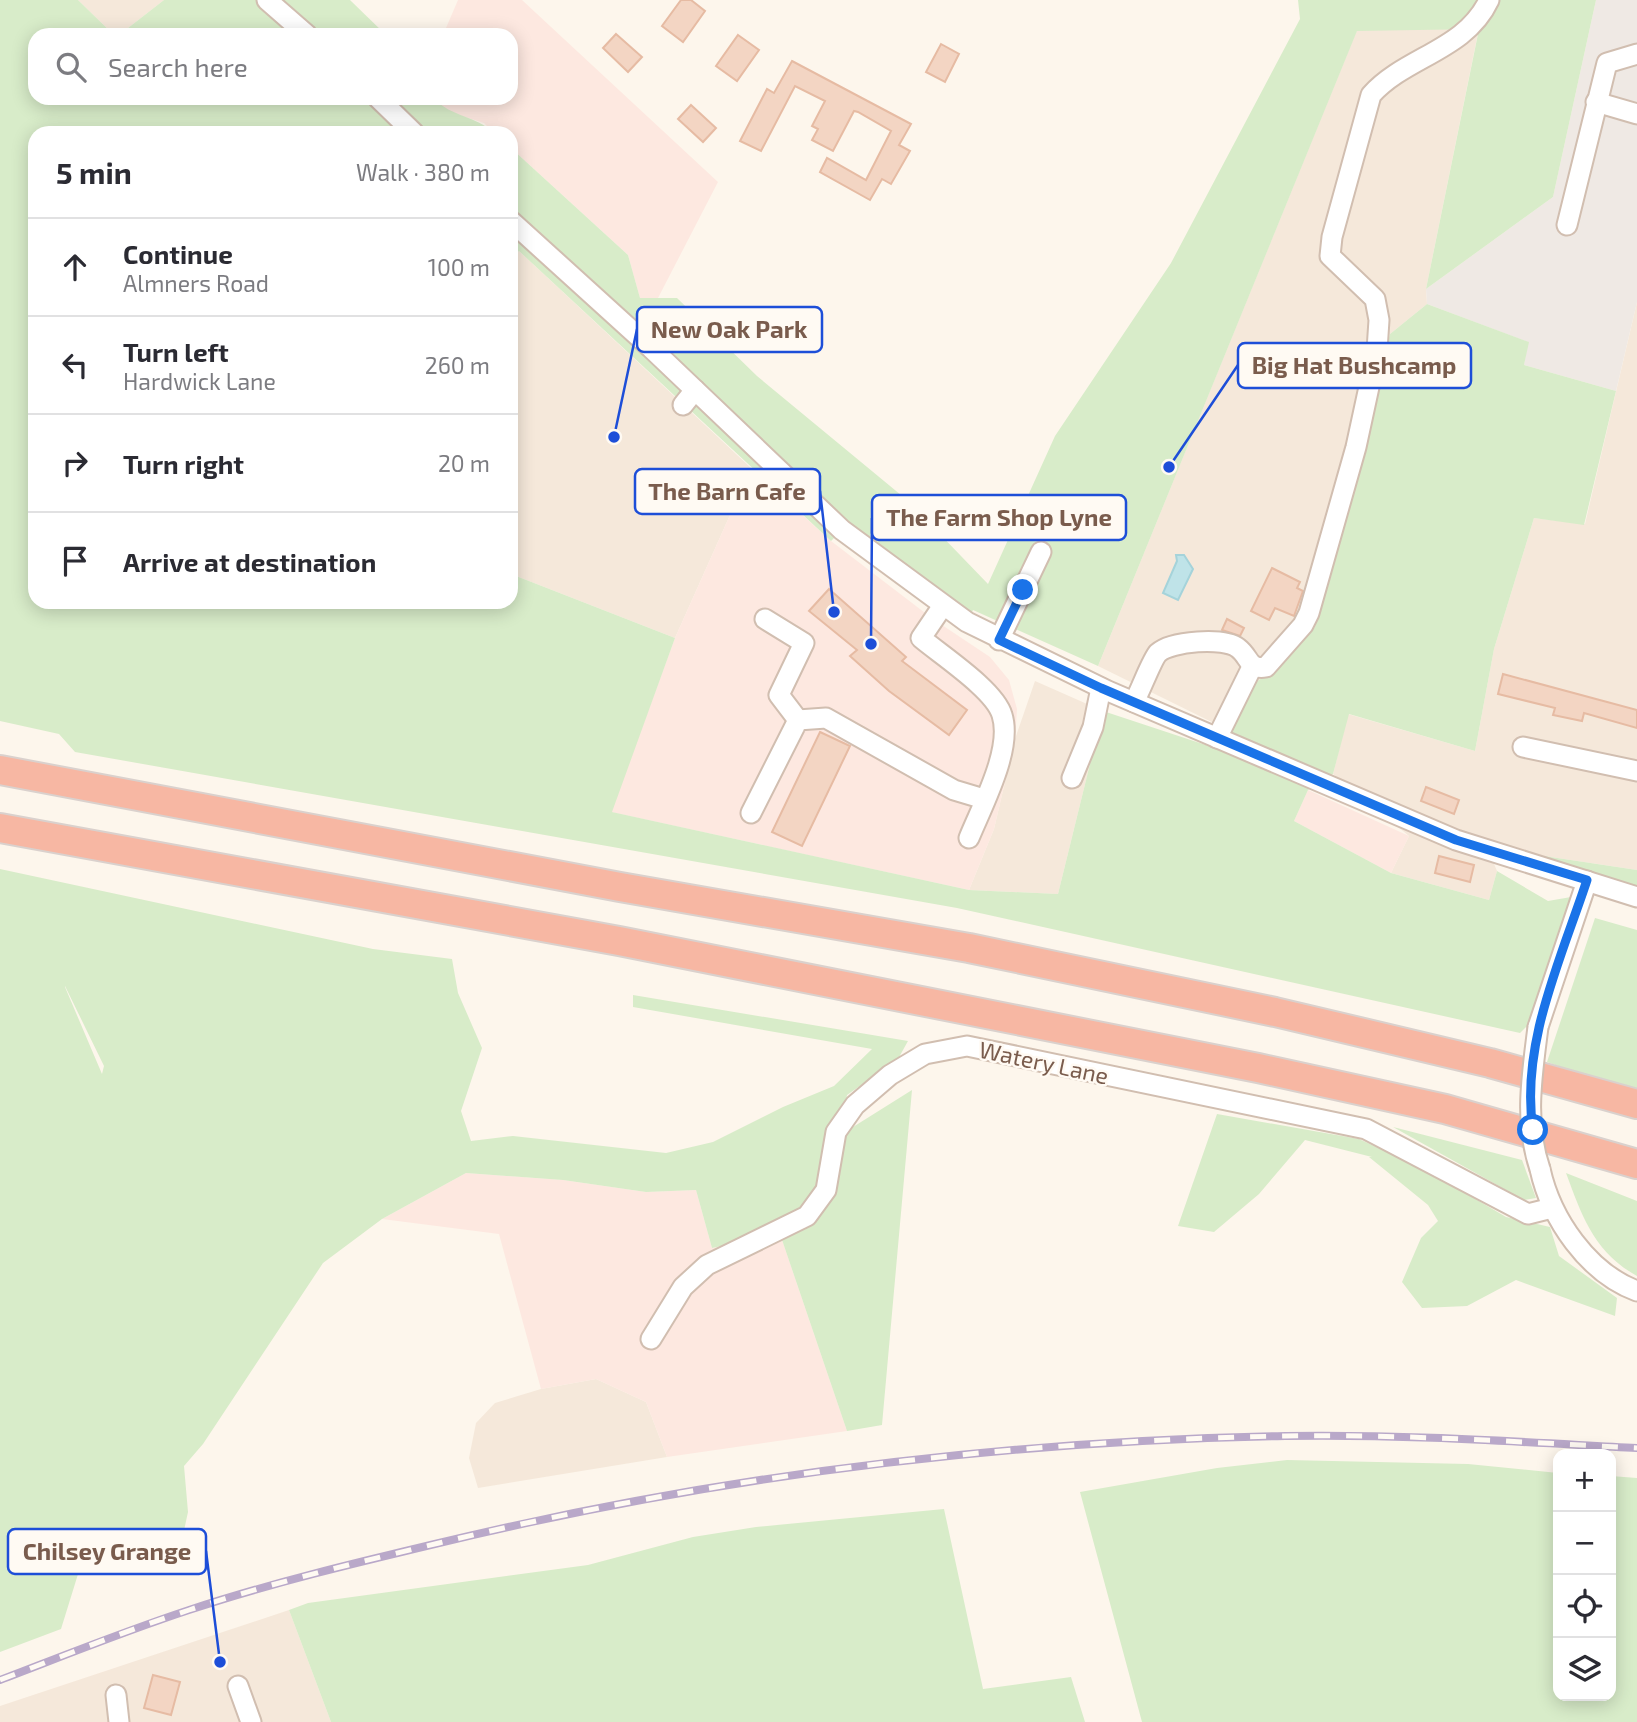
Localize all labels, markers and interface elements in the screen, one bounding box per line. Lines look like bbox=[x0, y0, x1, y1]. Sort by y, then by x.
search box bbox=[28, 28, 518, 105]
icon: search bbox=[52, 48, 90, 86]
text: Search here bbox=[108, 51, 248, 82]
text: 5 min bbox=[56, 154, 132, 190]
text: Walk · 380 m bbox=[356, 158, 490, 186]
text: Continue bbox=[123, 238, 233, 269]
icon: ahead bbox=[56, 248, 94, 286]
text: 100 m bbox=[428, 253, 490, 281]
text: Almners Road bbox=[123, 269, 269, 297]
callout: New Oak Park bbox=[637, 307, 822, 352]
text: New Oak Park bbox=[651, 314, 808, 343]
text: Turn left bbox=[123, 336, 229, 367]
callout: Big Hat Bushcamp bbox=[1238, 343, 1471, 388]
icon: left bbox=[56, 346, 94, 384]
text: Big Hat Bushcamp bbox=[1252, 350, 1456, 379]
text: 260 m bbox=[425, 351, 490, 379]
text: Hardwick Lane bbox=[123, 367, 276, 395]
icon: right bbox=[56, 444, 94, 482]
text: Turn right bbox=[123, 448, 244, 479]
text: 20 m bbox=[438, 449, 490, 477]
callout: The Barn Cafe bbox=[635, 469, 820, 514]
text: The Barn Cafe bbox=[648, 476, 806, 505]
callout: The Farm Shop Lyne bbox=[872, 495, 1126, 540]
text: The Farm Shop Lyne bbox=[886, 502, 1112, 531]
icon: arrive bbox=[56, 542, 94, 580]
text: Arrive at destination bbox=[123, 546, 376, 577]
route end bbox=[1007, 574, 1038, 605]
street label: Watery Lane bbox=[977, 1035, 1111, 1089]
route start bbox=[1517, 1114, 1548, 1145]
map controls bbox=[1553, 1449, 1616, 1701]
button: + bbox=[1553, 1449, 1616, 1512]
button: − bbox=[1553, 1512, 1616, 1575]
callout: Chilsey Grange bbox=[8, 1529, 206, 1574]
text: Chilsey Grange bbox=[23, 1536, 191, 1565]
button: locate bbox=[1553, 1575, 1616, 1638]
button: layers bbox=[1553, 1638, 1616, 1701]

